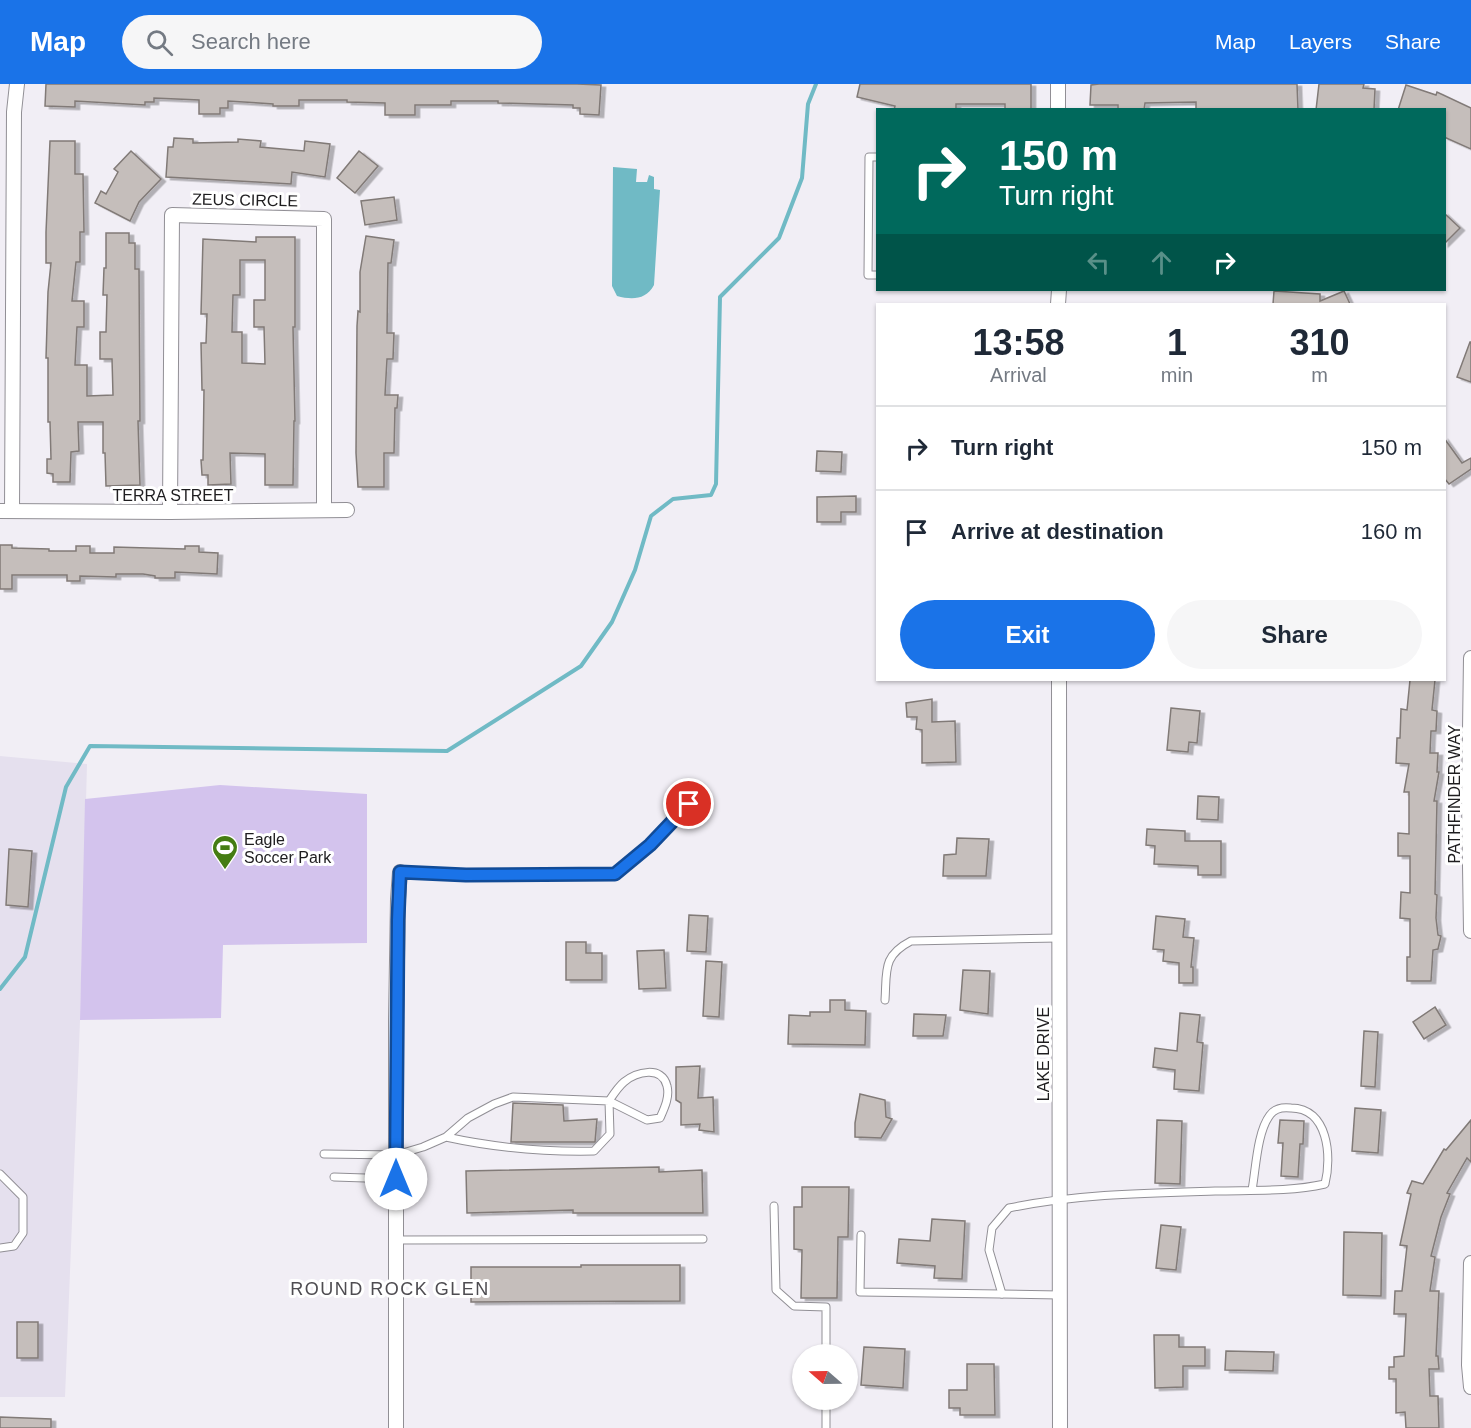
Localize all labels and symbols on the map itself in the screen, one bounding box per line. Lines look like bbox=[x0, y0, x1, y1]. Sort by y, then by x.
street label: ZEUS CIRCLE bbox=[192, 191, 298, 209]
street label: TERRA STREET bbox=[113, 487, 234, 504]
street label: PATHFINDER WAY bbox=[1446, 724, 1463, 863]
pin bbox=[663, 778, 714, 829]
place label: Eagle Soccer Park bbox=[244, 831, 332, 866]
sports icon: Eagle Soccer Park bbox=[210, 833, 240, 871]
street label: LAKE DRIVE bbox=[1035, 1007, 1052, 1101]
position arrow bbox=[364, 1147, 428, 1211]
district label: ROUND ROCK GLEN bbox=[290, 1279, 490, 1299]
north arrow bbox=[792, 1344, 858, 1410]

